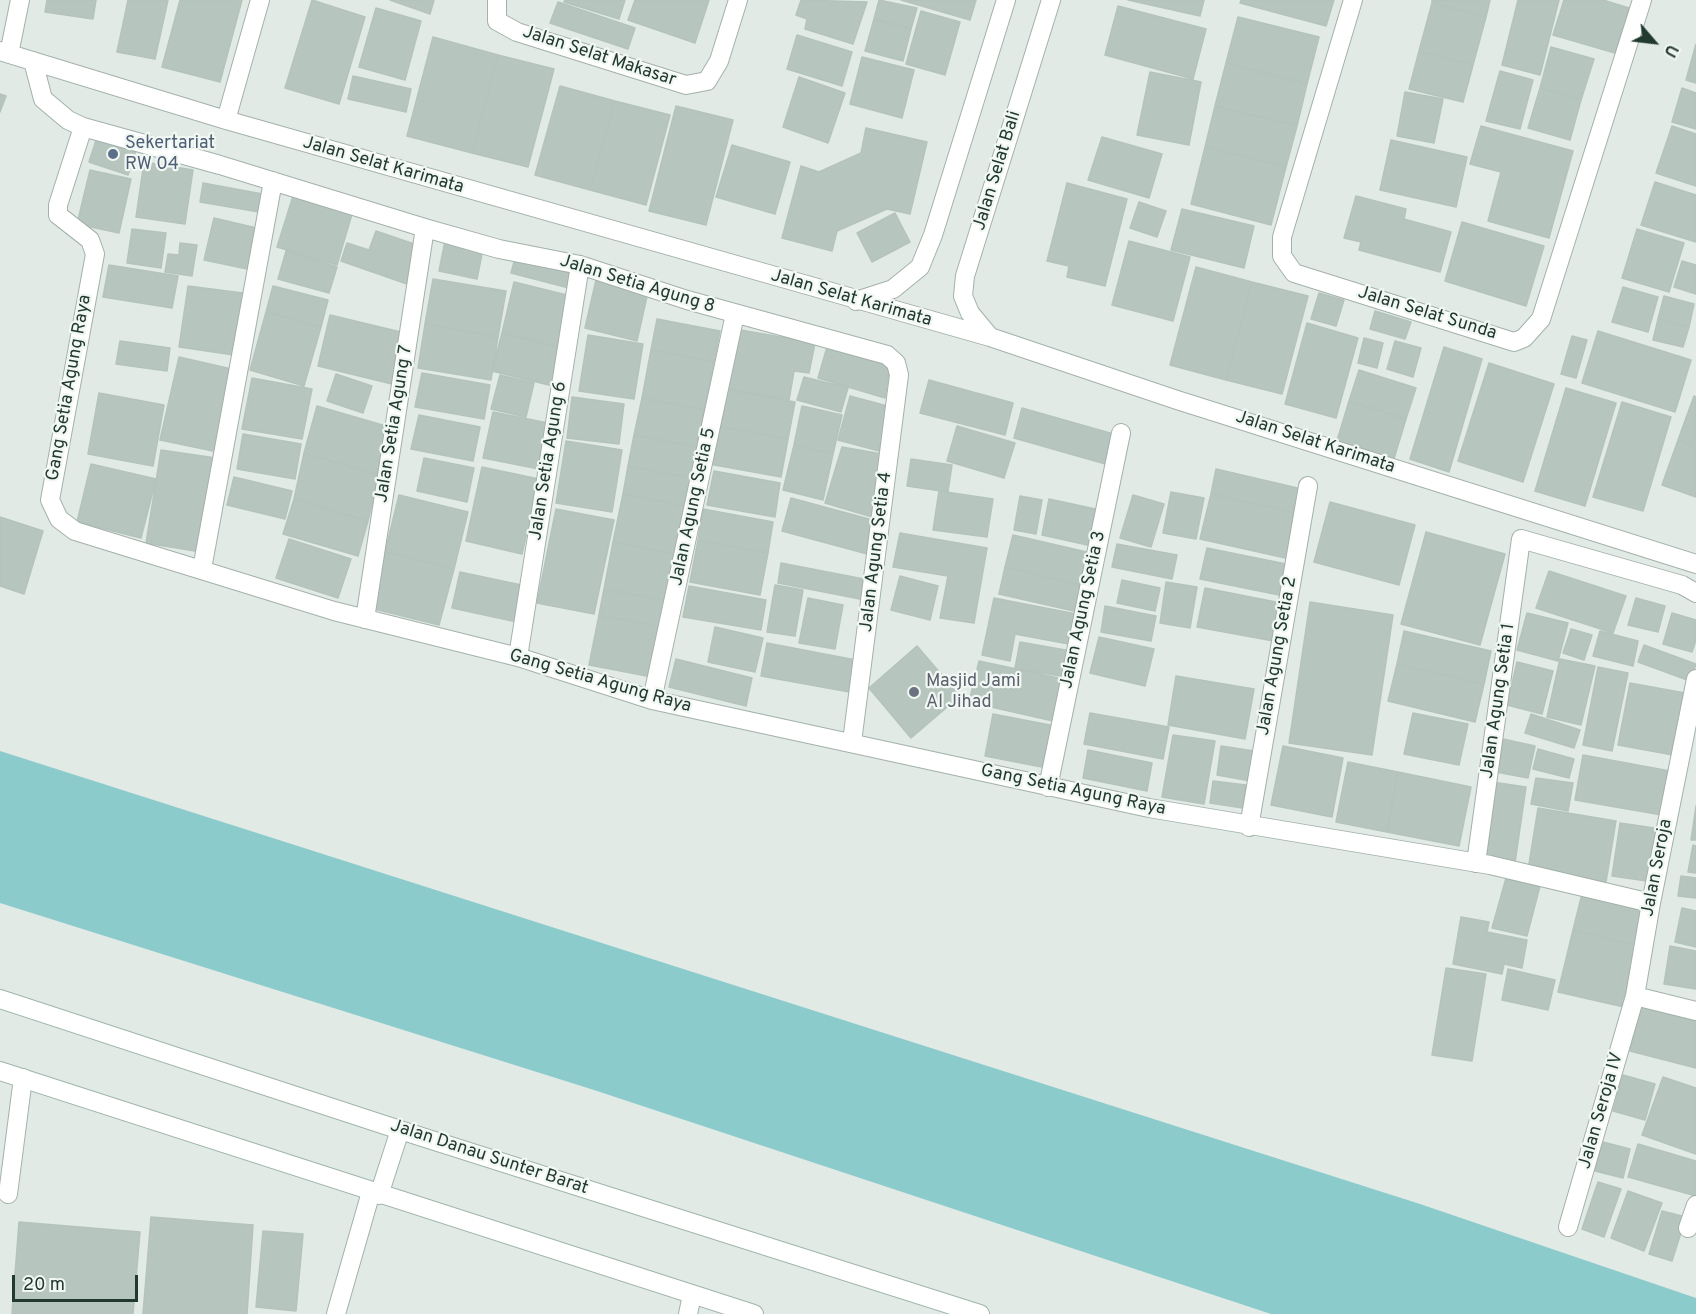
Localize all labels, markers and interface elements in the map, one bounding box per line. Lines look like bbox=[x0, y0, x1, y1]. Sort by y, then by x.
north arrow bbox=[1624, 12, 1684, 72]
street label: Jalan Selat Makasar bbox=[520, 22, 678, 92]
text: U bbox=[1658, 41, 1681, 60]
street label: Jalan Selat Bali bbox=[970, 109, 1026, 233]
place label: Sekertariat RW 04 bbox=[125, 133, 215, 176]
street label: Jalan Selat Karimata bbox=[300, 133, 466, 199]
marker: Sekertariat RW 04 bbox=[106, 147, 120, 161]
street label: Jalan Setia Agung 8 bbox=[557, 251, 717, 319]
street label: Jalan Selat Karimata bbox=[768, 266, 934, 332]
street label: Jalan Selat Sunda bbox=[1355, 283, 1499, 345]
street label: Gang Setia Agung Raya bbox=[43, 293, 97, 483]
street label: Jalan Setia Agung 7 bbox=[372, 344, 418, 504]
street label: Jalan Setia Agung 6 bbox=[526, 380, 572, 542]
street label: Jalan Selat Karimata bbox=[1232, 407, 1398, 479]
street label: Jalan Agung Setia 5 bbox=[667, 426, 721, 588]
street label: Jalan Agung Setia 4 bbox=[856, 471, 898, 633]
street label: Jalan Agung Setia 3 bbox=[1057, 529, 1111, 691]
street label: Jalan Agung Setia 2 bbox=[1253, 575, 1303, 737]
street label: Jalan Agung Setia 1 bbox=[1477, 622, 1521, 780]
street label: Gang Setia Agung Raya bbox=[506, 646, 694, 718]
place label: Masjid Jami Al Jihad bbox=[926, 671, 1021, 714]
marker: Masjid Jami Al Jihad bbox=[907, 685, 921, 699]
street label: Gang Setia Agung Raya bbox=[979, 761, 1167, 821]
street label: Jalan Seroja bbox=[1638, 817, 1678, 919]
street label: Jalan Seroja IV bbox=[1575, 1050, 1629, 1172]
street label: Jalan Danau Sunter Barat bbox=[387, 1116, 591, 1200]
scale bar bbox=[15, 1263, 141, 1301]
text: 20 m bbox=[23, 1274, 65, 1297]

